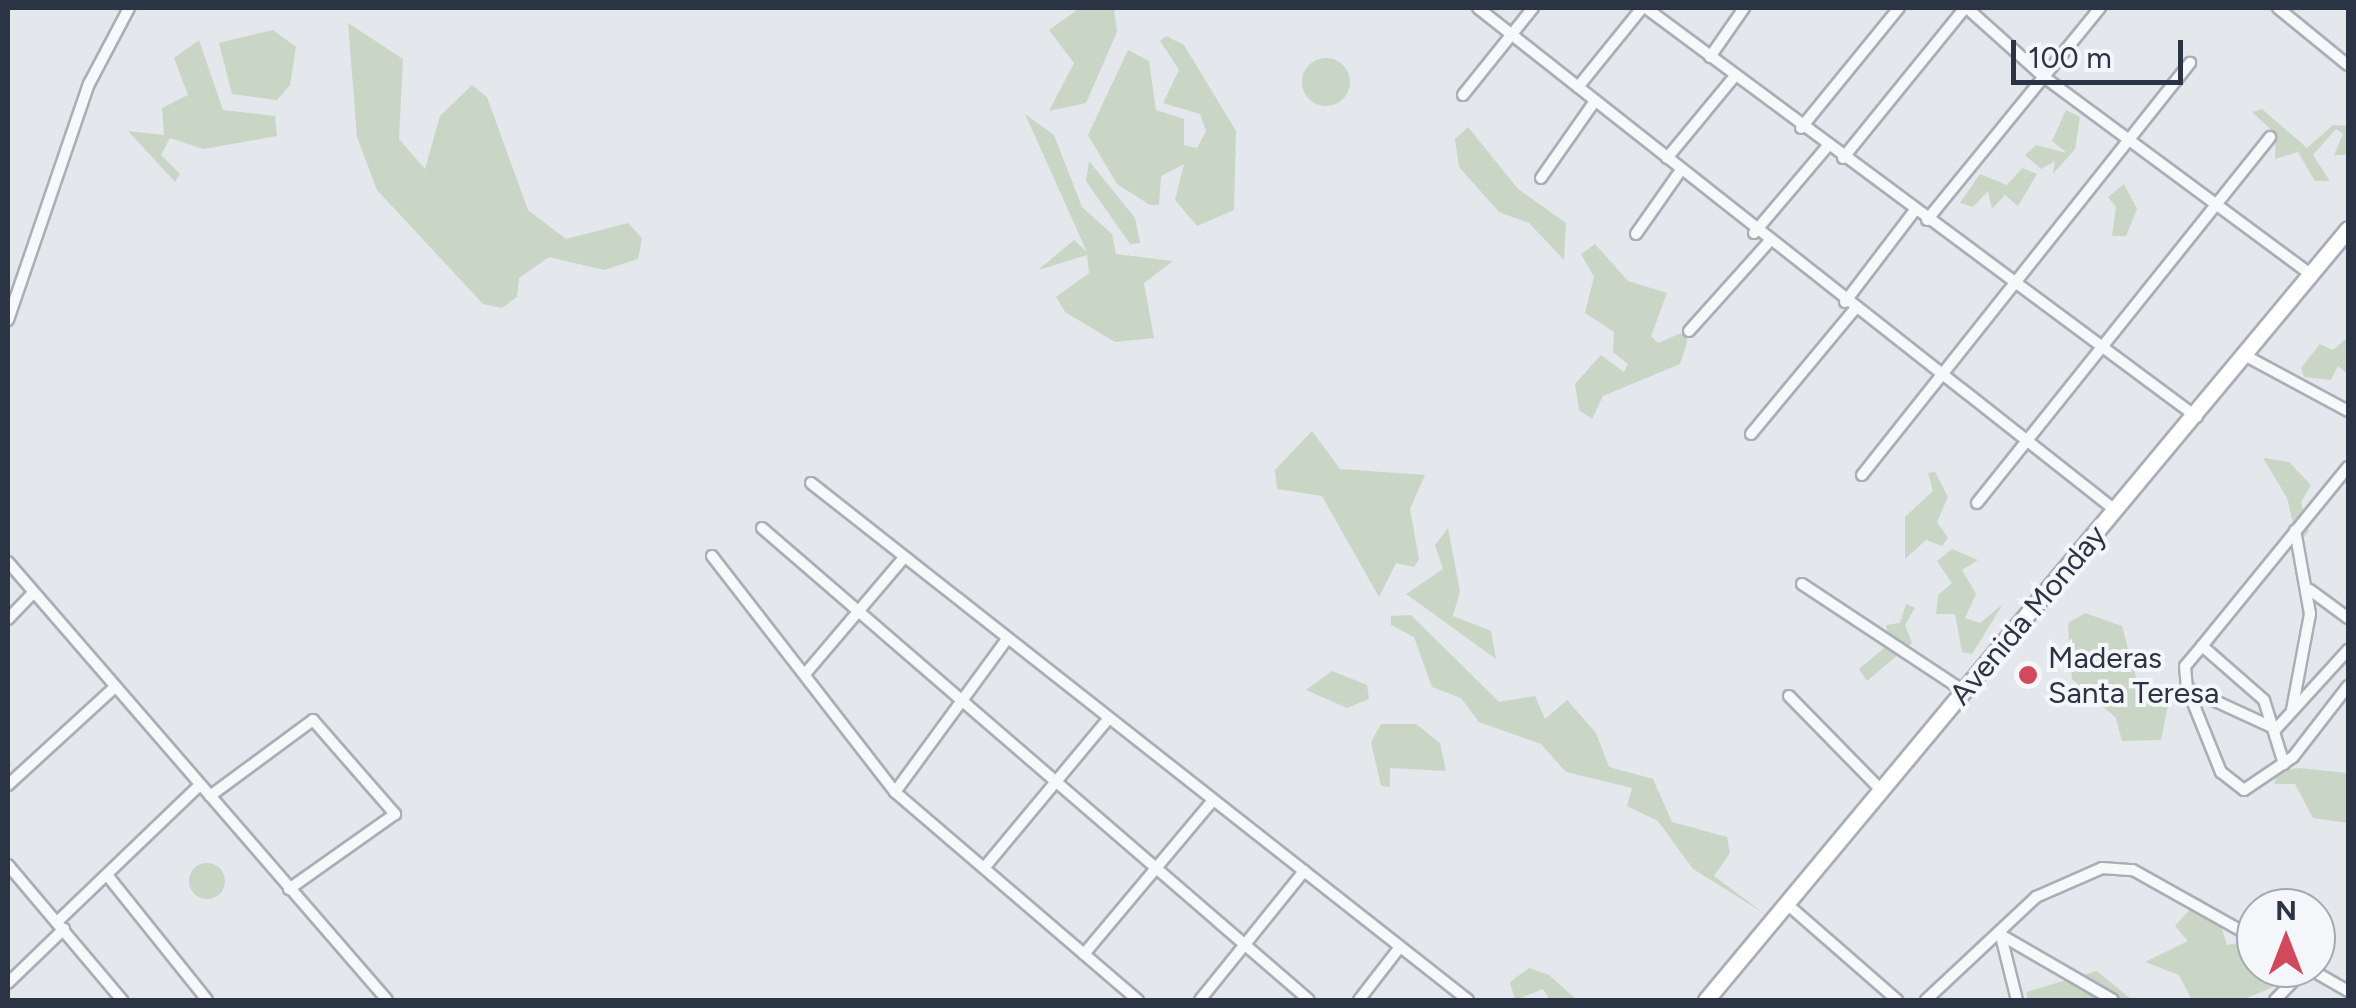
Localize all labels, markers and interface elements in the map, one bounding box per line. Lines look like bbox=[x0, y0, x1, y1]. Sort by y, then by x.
scale bar bbox=[2016, 20, 2188, 82]
text: 100 m bbox=[2028, 39, 2112, 76]
street label: Avenida Monday bbox=[1942, 518, 2114, 712]
place label: Maderas Santa Teresa bbox=[2048, 640, 2219, 710]
marker: Maderas Santa Teresa bbox=[2017, 664, 2039, 686]
north arrow bbox=[2236, 888, 2336, 988]
text: N bbox=[2275, 893, 2297, 927]

